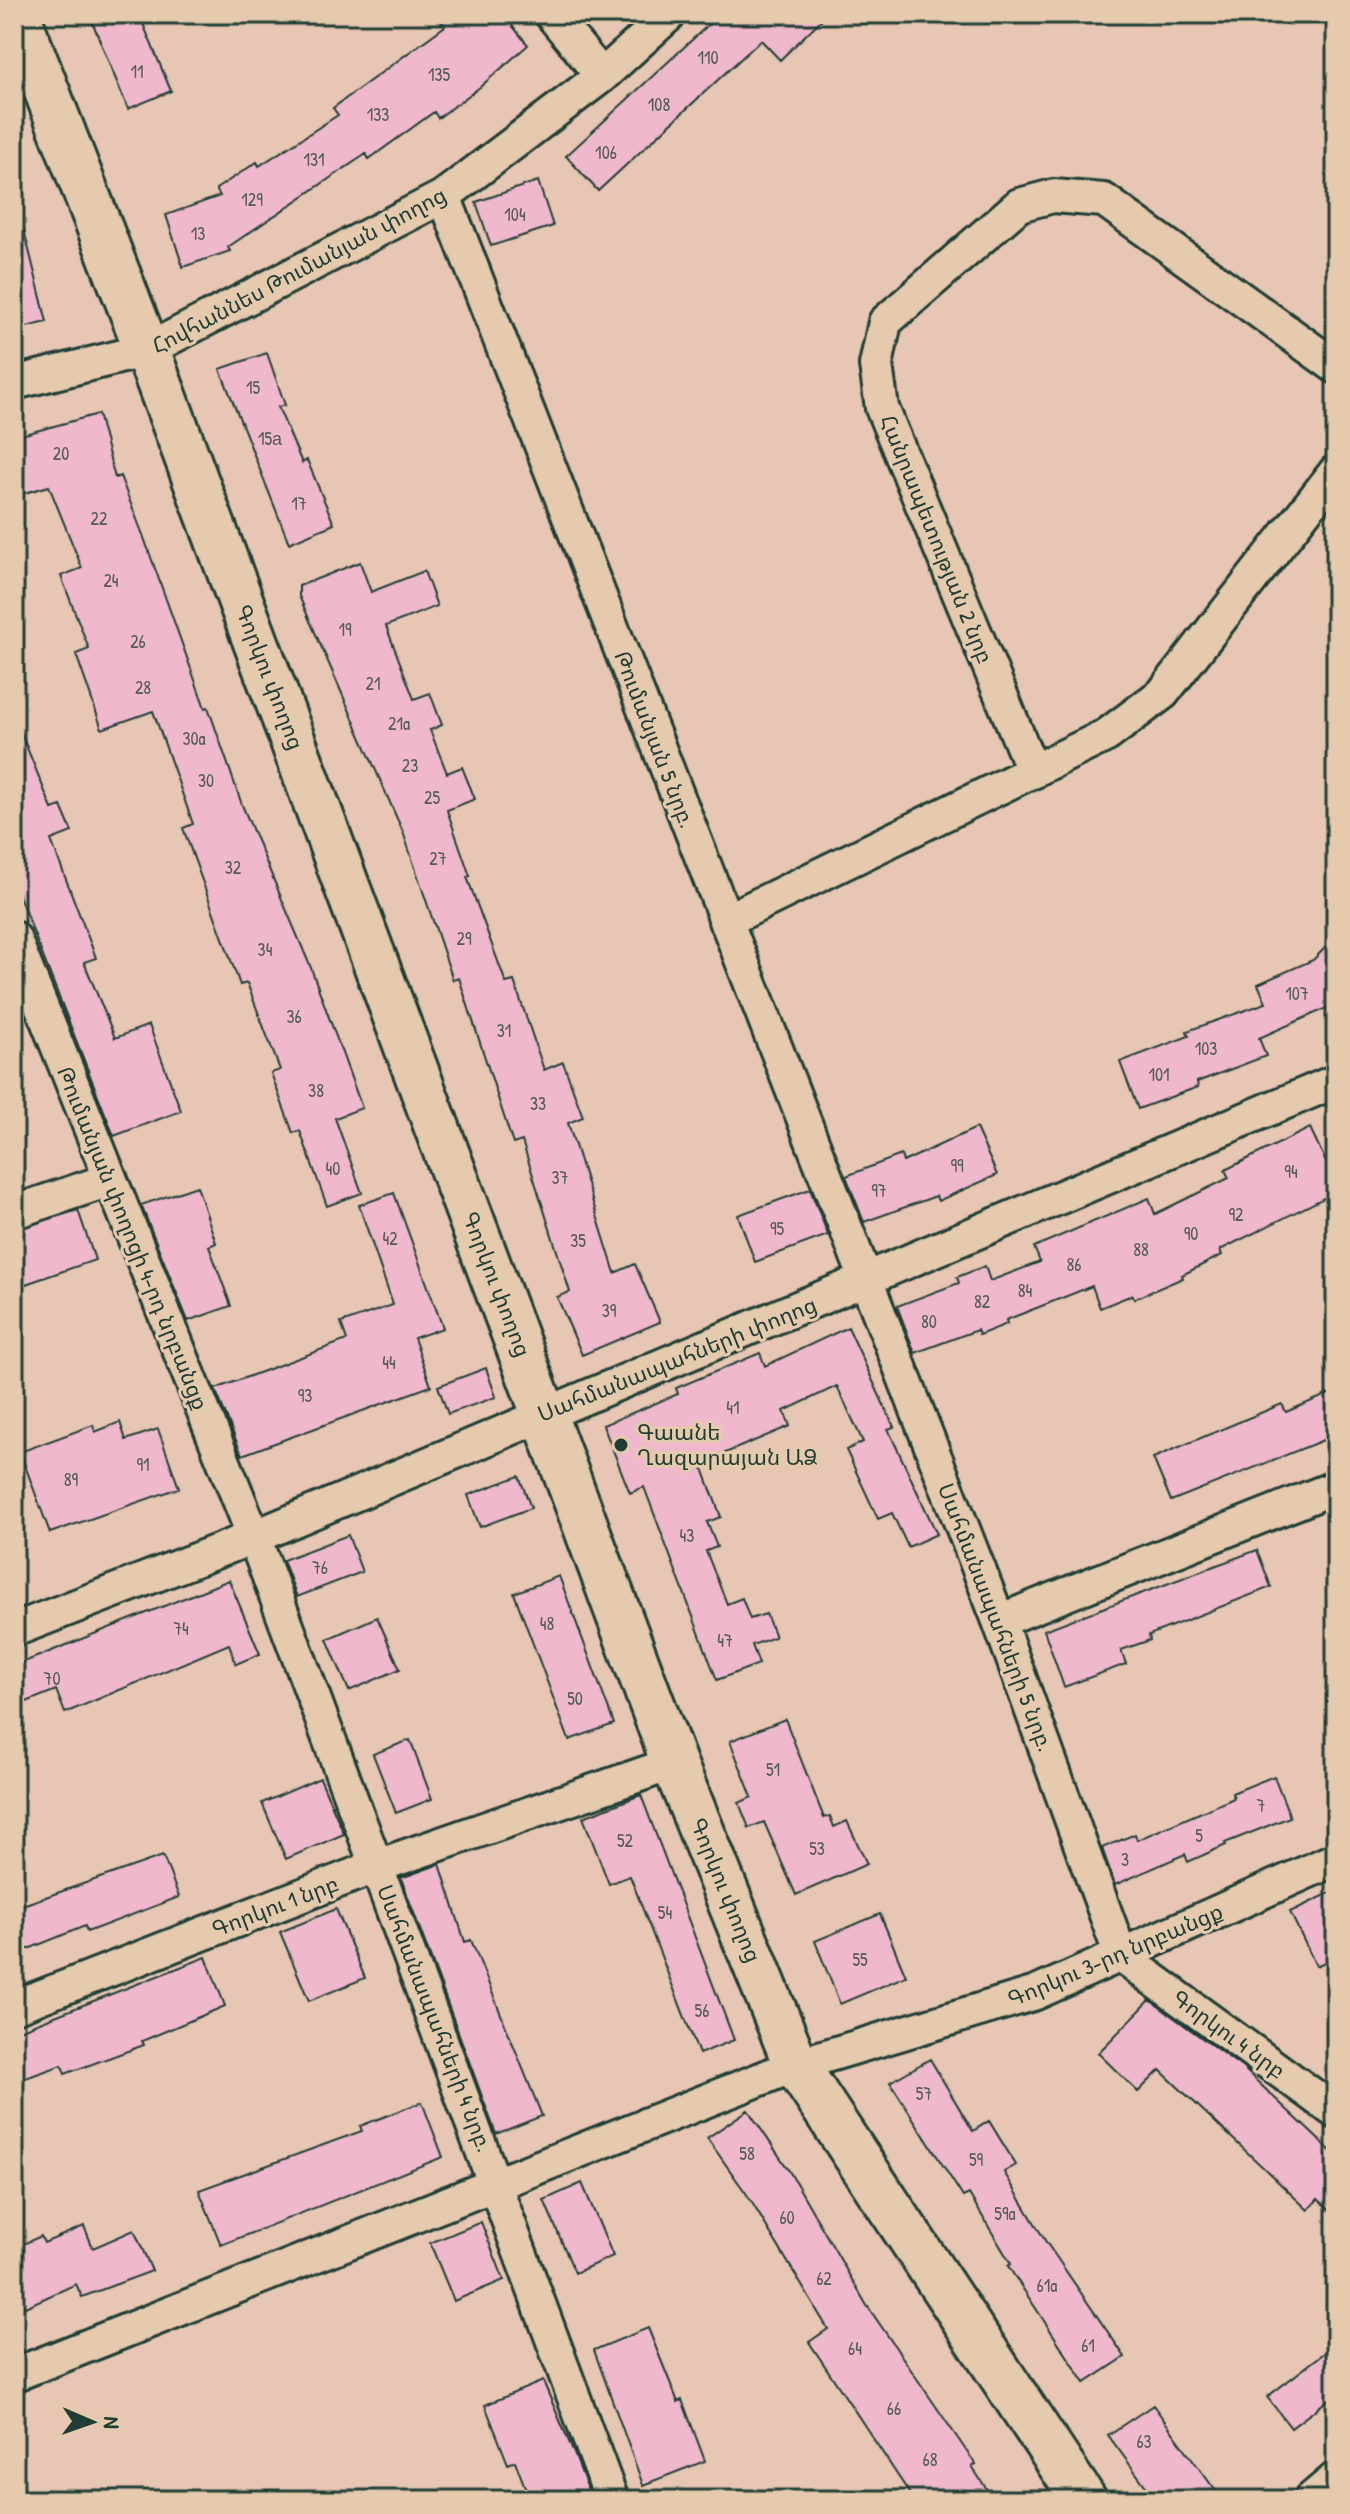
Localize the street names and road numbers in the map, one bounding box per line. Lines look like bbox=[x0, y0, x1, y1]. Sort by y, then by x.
street label: Հովհաննես Թումանյան փողոց bbox=[146, 179, 452, 361]
street label: Հանրապետության 2 նրբ bbox=[873, 410, 1001, 668]
street label: Գորկու փողոց bbox=[228, 600, 312, 754]
street label: Թումանյան 5 նրբ. bbox=[607, 646, 703, 832]
street label: Թումանյան փողոցի 4-րդ նրբանցք bbox=[50, 1062, 216, 1414]
street label: Գորկու փողոց bbox=[455, 1207, 539, 1361]
street label: Սահմանապահների փողոց bbox=[533, 1289, 821, 1429]
street label: Սահմանապահների 5 նրբ. bbox=[931, 1479, 1061, 1755]
street label: Գորկու փողոց bbox=[683, 1813, 769, 1967]
street label: Գորկու 1 նրբ bbox=[207, 1868, 343, 1944]
street label: Սահմանապահների 4 նրբ. bbox=[370, 1880, 500, 2156]
street label: Գորկու 3-րդ նրբանցք bbox=[1003, 1896, 1227, 2014]
street label: Գորկու 4 նրբ bbox=[1166, 1983, 1292, 2085]

